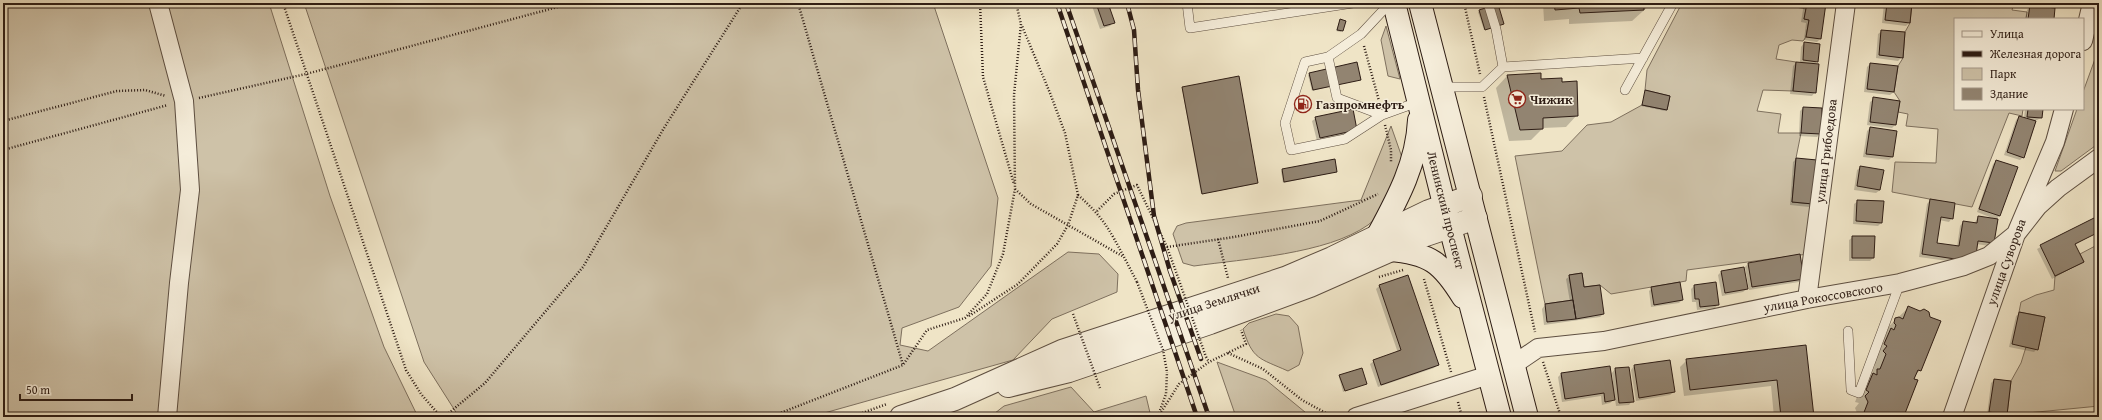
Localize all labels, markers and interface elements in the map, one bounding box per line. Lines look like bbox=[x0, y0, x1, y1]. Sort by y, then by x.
legend bbox=[1954, 18, 2084, 110]
text: Улица bbox=[1990, 25, 2024, 42]
text: Железная дорога bbox=[1989, 45, 2081, 62]
text: Парк bbox=[1990, 65, 2017, 82]
text: Здание bbox=[1990, 85, 2029, 102]
supermarket icon: Чижик bbox=[1507, 89, 1527, 109]
place label: Чижик bbox=[1530, 90, 1573, 109]
fuel station icon: Газпромнефть bbox=[1293, 94, 1313, 114]
place label: Газпромнефть bbox=[1316, 95, 1405, 114]
street label: улица Грибоедова bbox=[1810, 97, 1842, 205]
street label: Ленинский проспект bbox=[1422, 149, 1470, 272]
street label: улица Суворова bbox=[1981, 215, 2031, 309]
street label: улица Рокоссовского bbox=[1761, 277, 1885, 317]
street label: улица Землячки bbox=[1165, 278, 1263, 326]
scale bar bbox=[20, 376, 132, 402]
text: 50 m bbox=[26, 381, 50, 398]

